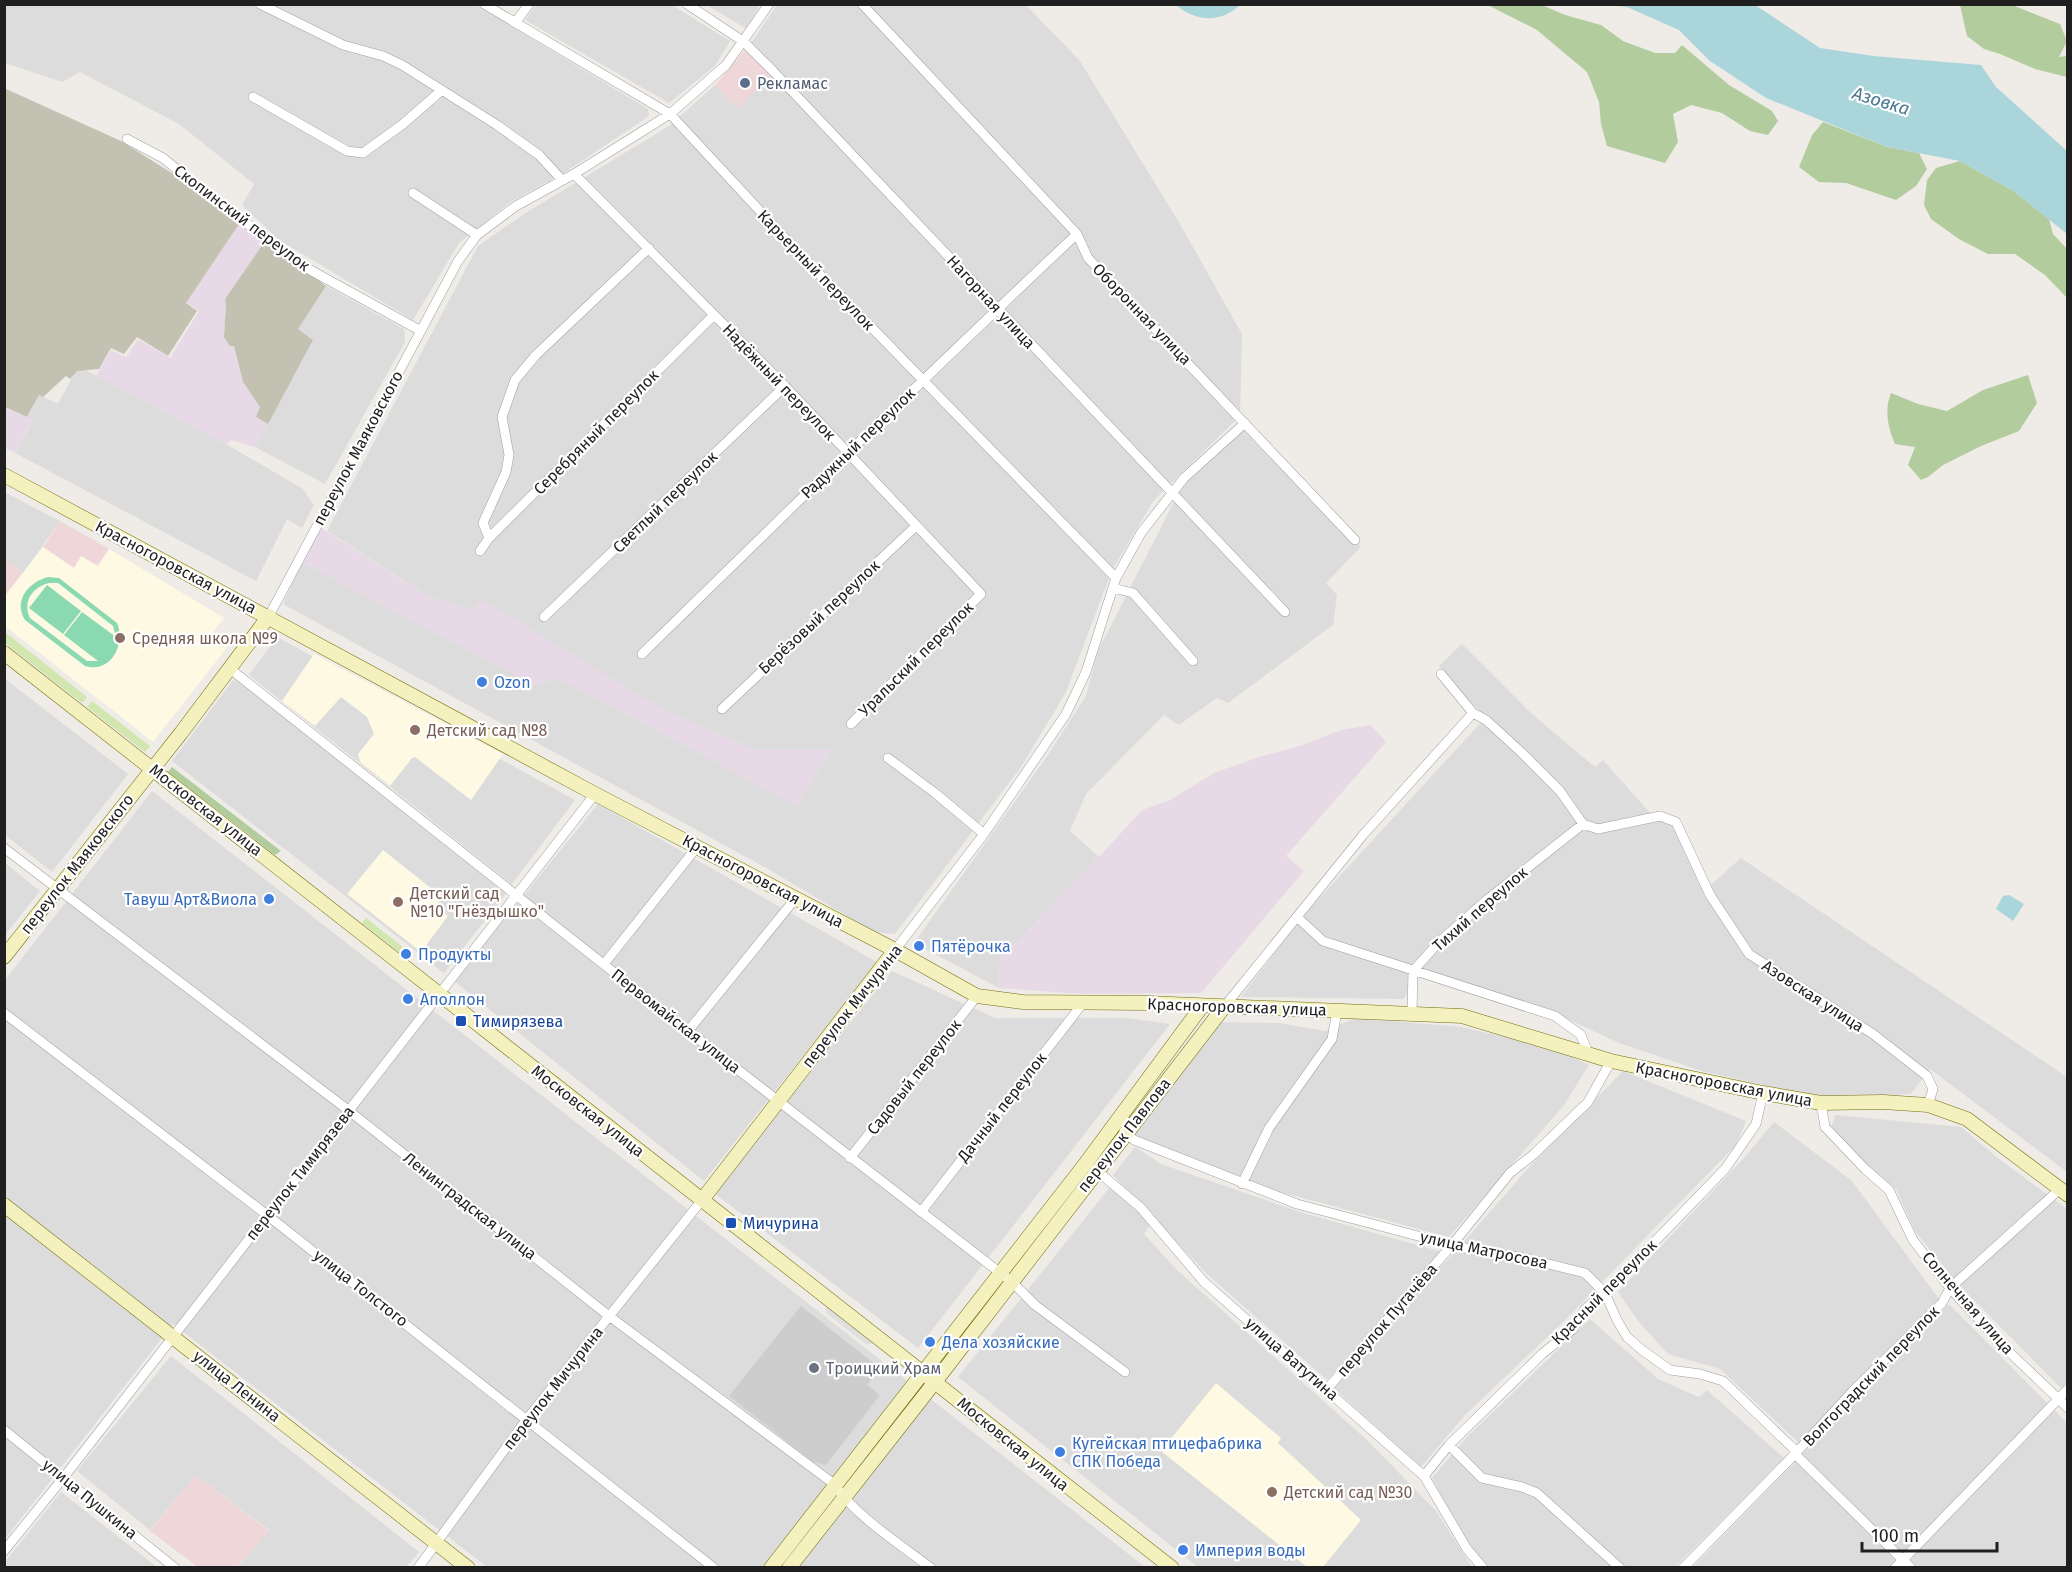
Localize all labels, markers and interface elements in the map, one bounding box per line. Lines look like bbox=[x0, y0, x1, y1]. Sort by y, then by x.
place label: Рекламас bbox=[757, 74, 828, 93]
marker: Рекламас bbox=[738, 76, 752, 90]
water label: Азовка bbox=[1849, 82, 1912, 120]
street label: Скопинский переулок bbox=[170, 161, 314, 276]
street label: Карьерный переулок bbox=[754, 206, 879, 335]
street label: Нагорная улица bbox=[943, 251, 1039, 353]
street label: Оборонная улица bbox=[1089, 259, 1195, 369]
street label: Надёжный переулок bbox=[718, 320, 840, 445]
street label: Серебряный переулок bbox=[530, 365, 663, 498]
street label: переулок Маяковского bbox=[309, 367, 407, 529]
street label: Радужный переулок bbox=[797, 383, 920, 502]
street label: Светлый переулок bbox=[609, 447, 722, 557]
street label: Красногоровская улица bbox=[92, 516, 260, 618]
street label: Берёзовый переулок bbox=[755, 556, 884, 678]
street label: Уральский переулок bbox=[855, 597, 978, 720]
place label: Средняя школа №9 bbox=[132, 629, 278, 648]
marker: Средняя школа №9 bbox=[113, 631, 127, 645]
place label: Ozon bbox=[494, 673, 531, 692]
marker: Ozon bbox=[475, 675, 489, 689]
place label: Детский сад №8 bbox=[426, 721, 548, 740]
marker: Детский сад №8 bbox=[408, 723, 422, 737]
street label: Московская улица bbox=[146, 760, 266, 860]
street label: переулок Маяковского bbox=[16, 790, 138, 938]
street label: Красногоровская улица bbox=[679, 830, 847, 932]
street label: Тихий переулок bbox=[1429, 862, 1532, 955]
place label: Детский сад №10 "Гнёздышко" bbox=[409, 884, 544, 921]
place label: Тавуш Арт&Виола bbox=[124, 890, 257, 909]
marker: Тавуш Арт&Виола bbox=[262, 892, 276, 906]
marker: Детский сад №10 "Гнёздышко" bbox=[391, 895, 405, 909]
place label: Пятёрочка bbox=[931, 937, 1011, 956]
marker: Пятёрочка bbox=[912, 939, 926, 953]
street label: переулок Мичурина bbox=[798, 941, 906, 1071]
place label: Продукты bbox=[418, 945, 492, 964]
marker: Продукты bbox=[399, 947, 413, 961]
street label: Азовская улица bbox=[1759, 956, 1867, 1036]
street label: Первомайская улица bbox=[608, 965, 744, 1077]
place label: Аполлон bbox=[420, 990, 485, 1009]
marker: Аполлон bbox=[401, 992, 415, 1006]
street label: Красногоровская улица bbox=[1147, 994, 1327, 1020]
place label: Тимирязева bbox=[473, 1012, 563, 1031]
marker: Тимирязева bbox=[454, 1014, 468, 1028]
street label: Садовый переулок bbox=[863, 1015, 965, 1138]
street label: Дачный переулок bbox=[953, 1048, 1051, 1166]
street label: Красногоровская улица bbox=[1634, 1058, 1814, 1110]
street label: Московская улица bbox=[528, 1061, 648, 1161]
street label: переулок Павлова bbox=[1074, 1074, 1174, 1196]
street label: переулок Тимирязева bbox=[242, 1102, 358, 1244]
street label: Ленинградская улица bbox=[400, 1148, 540, 1264]
place label: Мичурина bbox=[743, 1214, 819, 1233]
marker: Мичурина bbox=[724, 1216, 738, 1230]
street label: улица Матросова bbox=[1418, 1227, 1550, 1273]
street label: Красный переулок bbox=[1547, 1235, 1661, 1349]
street label: улица Толстого bbox=[310, 1245, 412, 1331]
street label: Солнечная улица bbox=[1918, 1248, 2018, 1358]
street label: переулок Пугачёва bbox=[1333, 1259, 1441, 1381]
street label: Волгоградский переулок bbox=[1799, 1301, 1944, 1450]
street label: улица Ватутина bbox=[1242, 1313, 1342, 1405]
street label: переулок Мичурина bbox=[499, 1323, 607, 1453]
place label: Дела хозяйские bbox=[941, 1333, 1060, 1352]
marker: Дела хозяйские bbox=[923, 1335, 937, 1349]
street label: улица Ленина bbox=[190, 1346, 284, 1426]
place label: Троицкий Храм bbox=[826, 1359, 941, 1378]
marker: Троицкий Храм bbox=[807, 1361, 821, 1375]
street label: Московская улица bbox=[953, 1393, 1073, 1495]
place label: Кугейская птицефабрика СПК Победа bbox=[1072, 1434, 1262, 1471]
marker: Кугейская птицефабрика СПК Победа bbox=[1053, 1445, 1067, 1459]
street label: улица Пушкина bbox=[39, 1455, 141, 1543]
place label: Детский сад №30 bbox=[1283, 1483, 1413, 1502]
marker: Детский сад №30 bbox=[1265, 1485, 1279, 1499]
scale bar bbox=[1862, 1515, 1997, 1553]
text: 100 m bbox=[1871, 1525, 1919, 1547]
place label: Империя воды bbox=[1195, 1541, 1306, 1560]
marker: Империя воды bbox=[1176, 1543, 1190, 1557]

